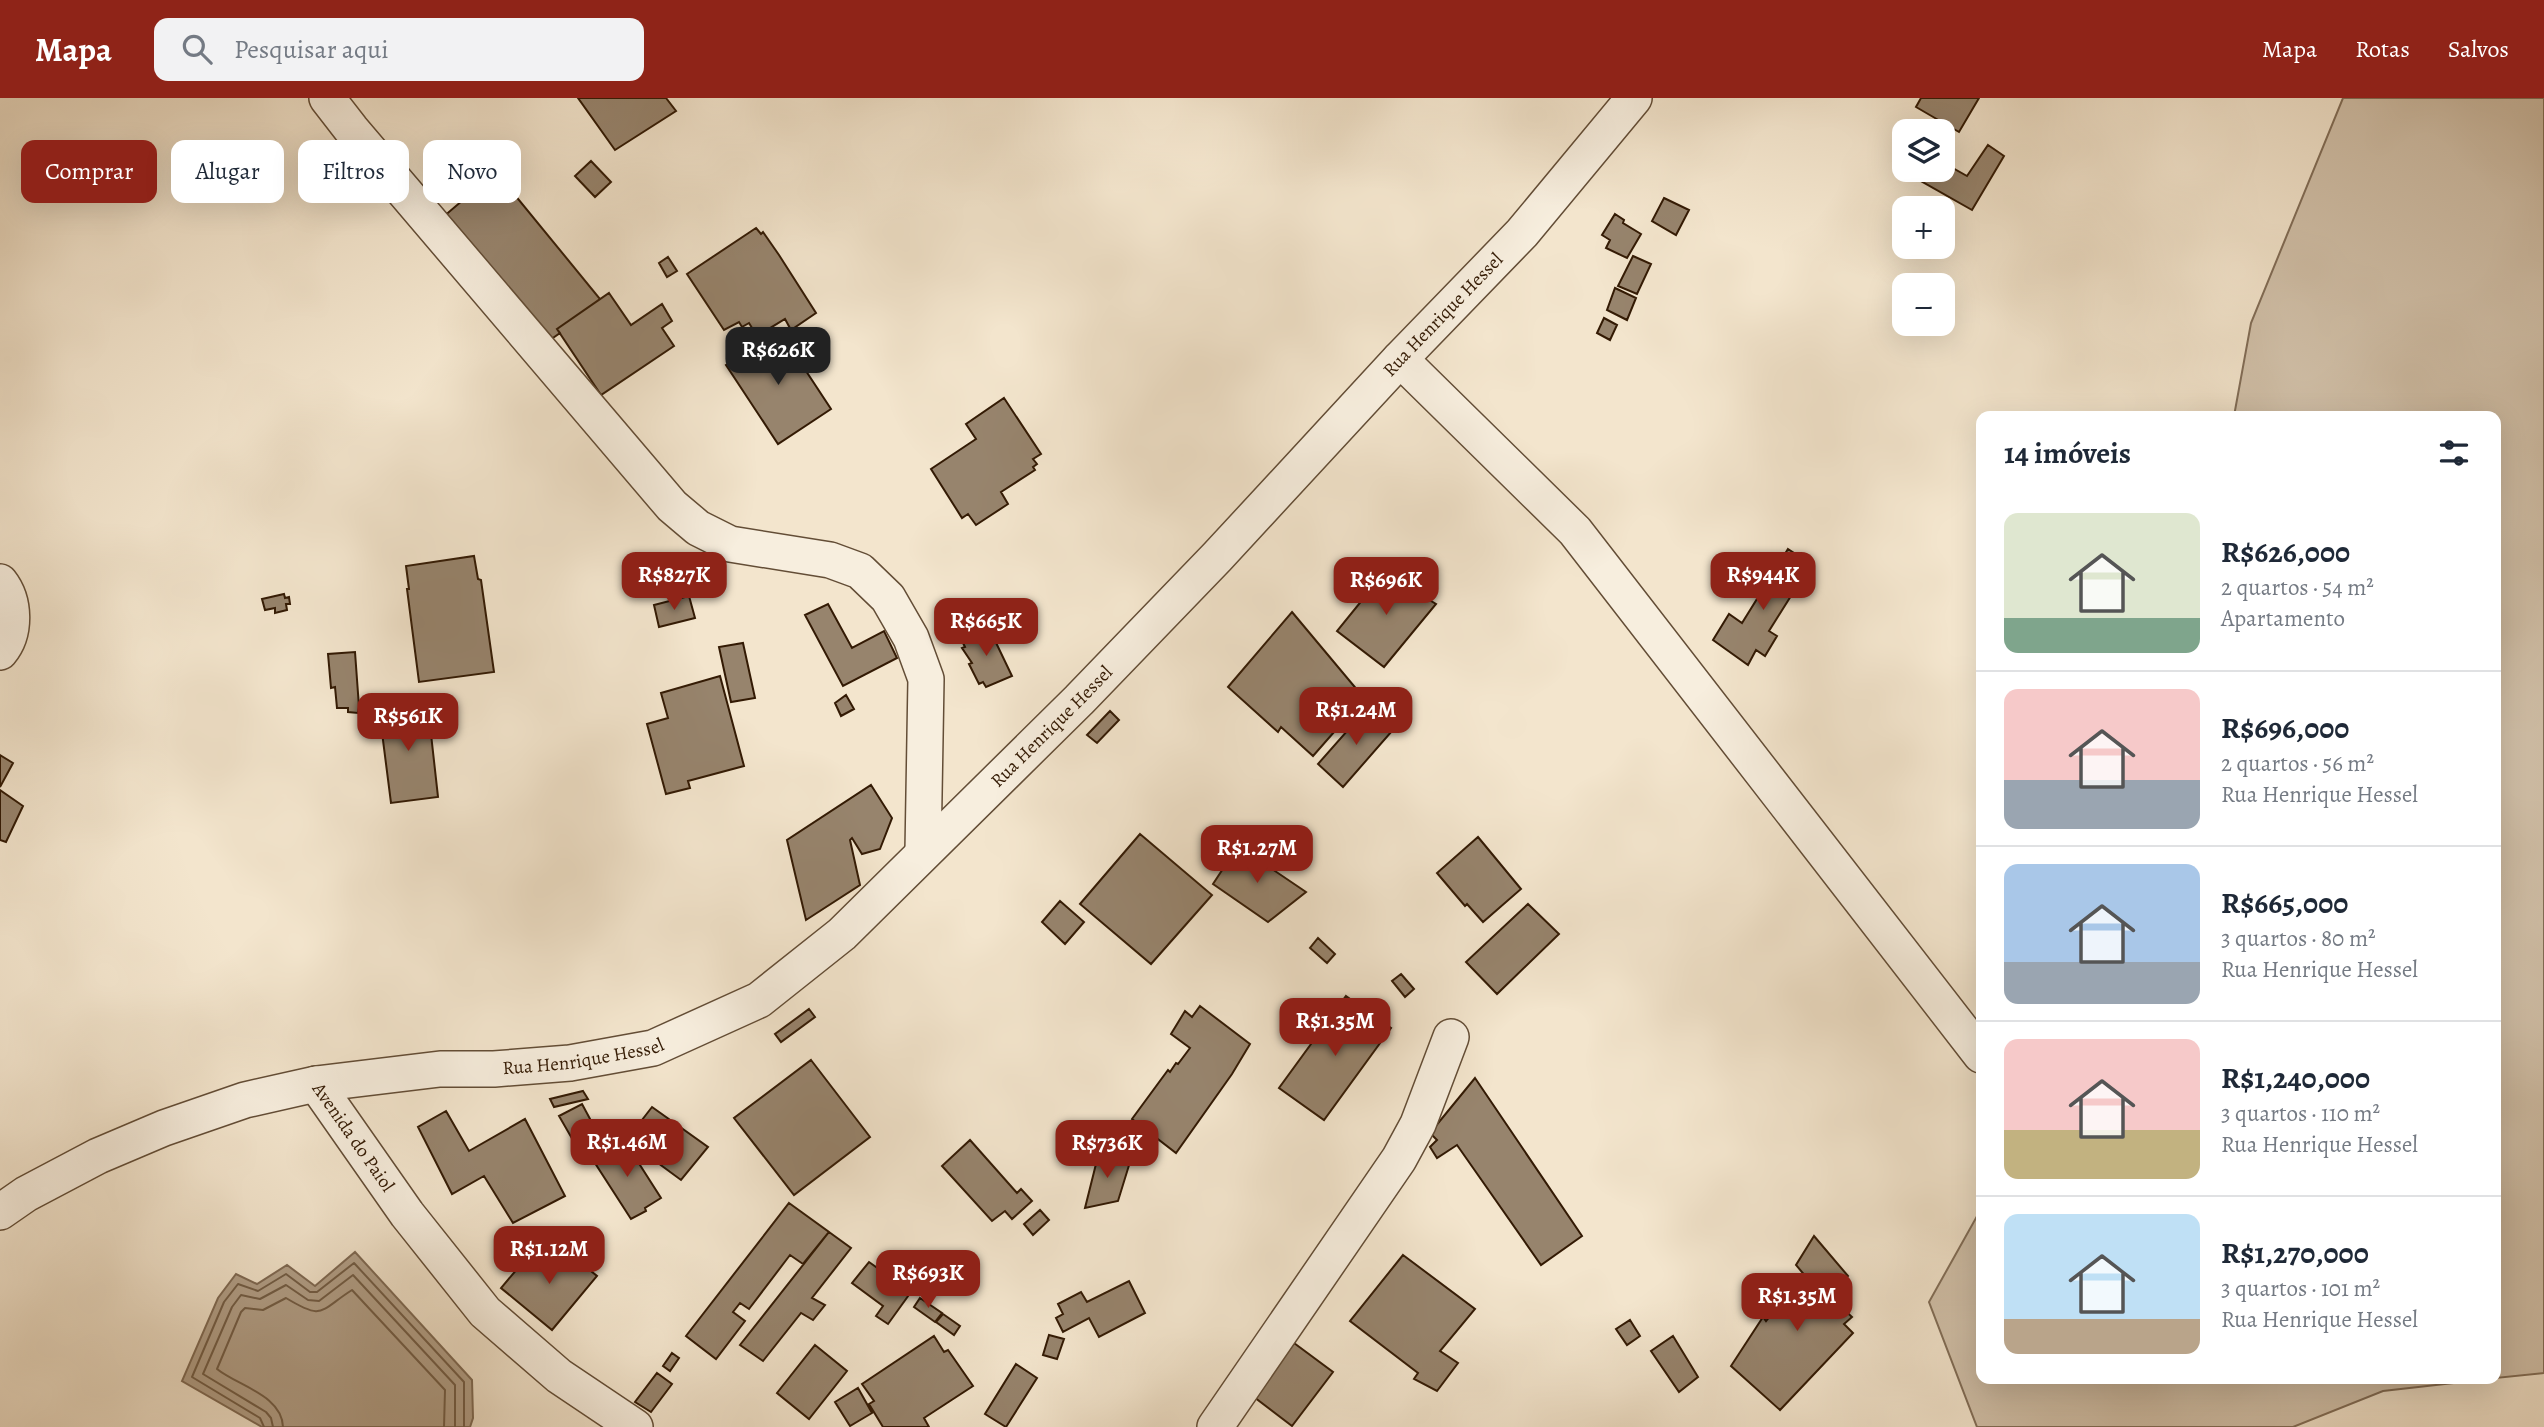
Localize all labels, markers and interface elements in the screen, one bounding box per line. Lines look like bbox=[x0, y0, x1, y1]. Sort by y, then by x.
search box bbox=[154, 18, 644, 81]
text: Mapa bbox=[35, 27, 112, 72]
icon: search bbox=[178, 30, 216, 68]
text: Pesquisar aqui bbox=[234, 32, 389, 67]
text: Mapa bbox=[2262, 33, 2317, 65]
text: Rotas bbox=[2355, 33, 2410, 65]
text: Salvos bbox=[2448, 33, 2509, 65]
map controls bbox=[1892, 119, 1955, 336]
button: layers bbox=[1892, 119, 1955, 182]
chip: Comprar bbox=[21, 140, 157, 203]
chip: Alugar bbox=[171, 140, 284, 203]
chip: Filtros bbox=[298, 140, 409, 203]
chip: Novo bbox=[423, 140, 521, 203]
button: + bbox=[1892, 196, 1955, 259]
street label: Rua Henrique Hessel bbox=[1377, 247, 1509, 382]
button: − bbox=[1892, 273, 1955, 336]
pin: R$626K bbox=[721, 328, 835, 387]
text: R$626K bbox=[741, 334, 815, 365]
text: 14 imóveis bbox=[2004, 433, 2131, 473]
icon: filters bbox=[2435, 434, 2473, 472]
text: R$626,000 bbox=[2221, 532, 2350, 572]
icon: home bbox=[2060, 541, 2144, 625]
pin: R$827K bbox=[617, 552, 731, 612]
pin: R$944K bbox=[1706, 552, 1820, 612]
pin: R$696K bbox=[1329, 558, 1443, 617]
text: R$827K bbox=[638, 559, 710, 590]
text: R$944K bbox=[1727, 559, 1799, 590]
text: R$696K bbox=[1350, 564, 1422, 595]
text: 2 quartos · 54 m² bbox=[2221, 572, 2374, 603]
pin: R$665K bbox=[929, 598, 1043, 658]
text: Apartamento bbox=[2221, 603, 2345, 634]
text: R$665K bbox=[950, 605, 1022, 636]
street label: Rua Henrique Hessel bbox=[985, 660, 1119, 793]
pin: R$1.24M bbox=[1291, 688, 1421, 747]
pin: R$561K bbox=[351, 694, 465, 753]
text: R$1.24M bbox=[1315, 694, 1397, 725]
text: R$561K bbox=[373, 700, 443, 731]
text: R$696,000 bbox=[2221, 708, 2349, 748]
icon: home bbox=[2060, 717, 2144, 801]
text: 2 quartos · 56 m² bbox=[2221, 748, 2374, 779]
text: Rua Henrique Hessel bbox=[2221, 779, 2418, 810]
pin: R$1.27M bbox=[1192, 826, 1322, 885]
text: R$1.27M bbox=[1217, 832, 1297, 863]
text: R$665,000 bbox=[2221, 883, 2348, 923]
icon: home bbox=[2060, 892, 2144, 976]
text: 3 quartos · 80 m² bbox=[2221, 923, 2376, 954]
text: Rua Henrique Hessel bbox=[2221, 954, 2418, 985]
pin: R$1.35M bbox=[1270, 998, 1400, 1058]
text: R$1.35M bbox=[1295, 1005, 1375, 1036]
street label: Rua Henrique Hessel bbox=[501, 1032, 668, 1081]
text: R$1,240,000 bbox=[2221, 1058, 2370, 1098]
icon: home bbox=[2060, 1067, 2144, 1151]
street label: Avenida do Paiol bbox=[305, 1077, 401, 1197]
text: 3 quartos · 110 m² bbox=[2221, 1098, 2380, 1129]
pin: R$1.46M bbox=[562, 1119, 692, 1179]
pin: R$736K bbox=[1050, 1121, 1164, 1180]
text: R$1.46M bbox=[587, 1126, 667, 1157]
text: R$736K bbox=[1071, 1127, 1143, 1158]
text: Rua Henrique Hessel bbox=[2221, 1129, 2418, 1160]
pin: R$1.12M bbox=[484, 1226, 614, 1286]
text: R$1.12M bbox=[510, 1233, 588, 1264]
text: R$1,270,000 bbox=[2221, 1233, 2369, 1273]
icon: home bbox=[2060, 1242, 2144, 1326]
pin: R$693K bbox=[871, 1250, 985, 1310]
text: R$693K bbox=[892, 1257, 964, 1288]
text: 3 quartos · 101 m² bbox=[2221, 1273, 2380, 1304]
pin: R$1.35M bbox=[1732, 1274, 1862, 1333]
text: R$1.35M bbox=[1757, 1280, 1837, 1311]
text: Rua Henrique Hessel bbox=[2221, 1304, 2418, 1335]

